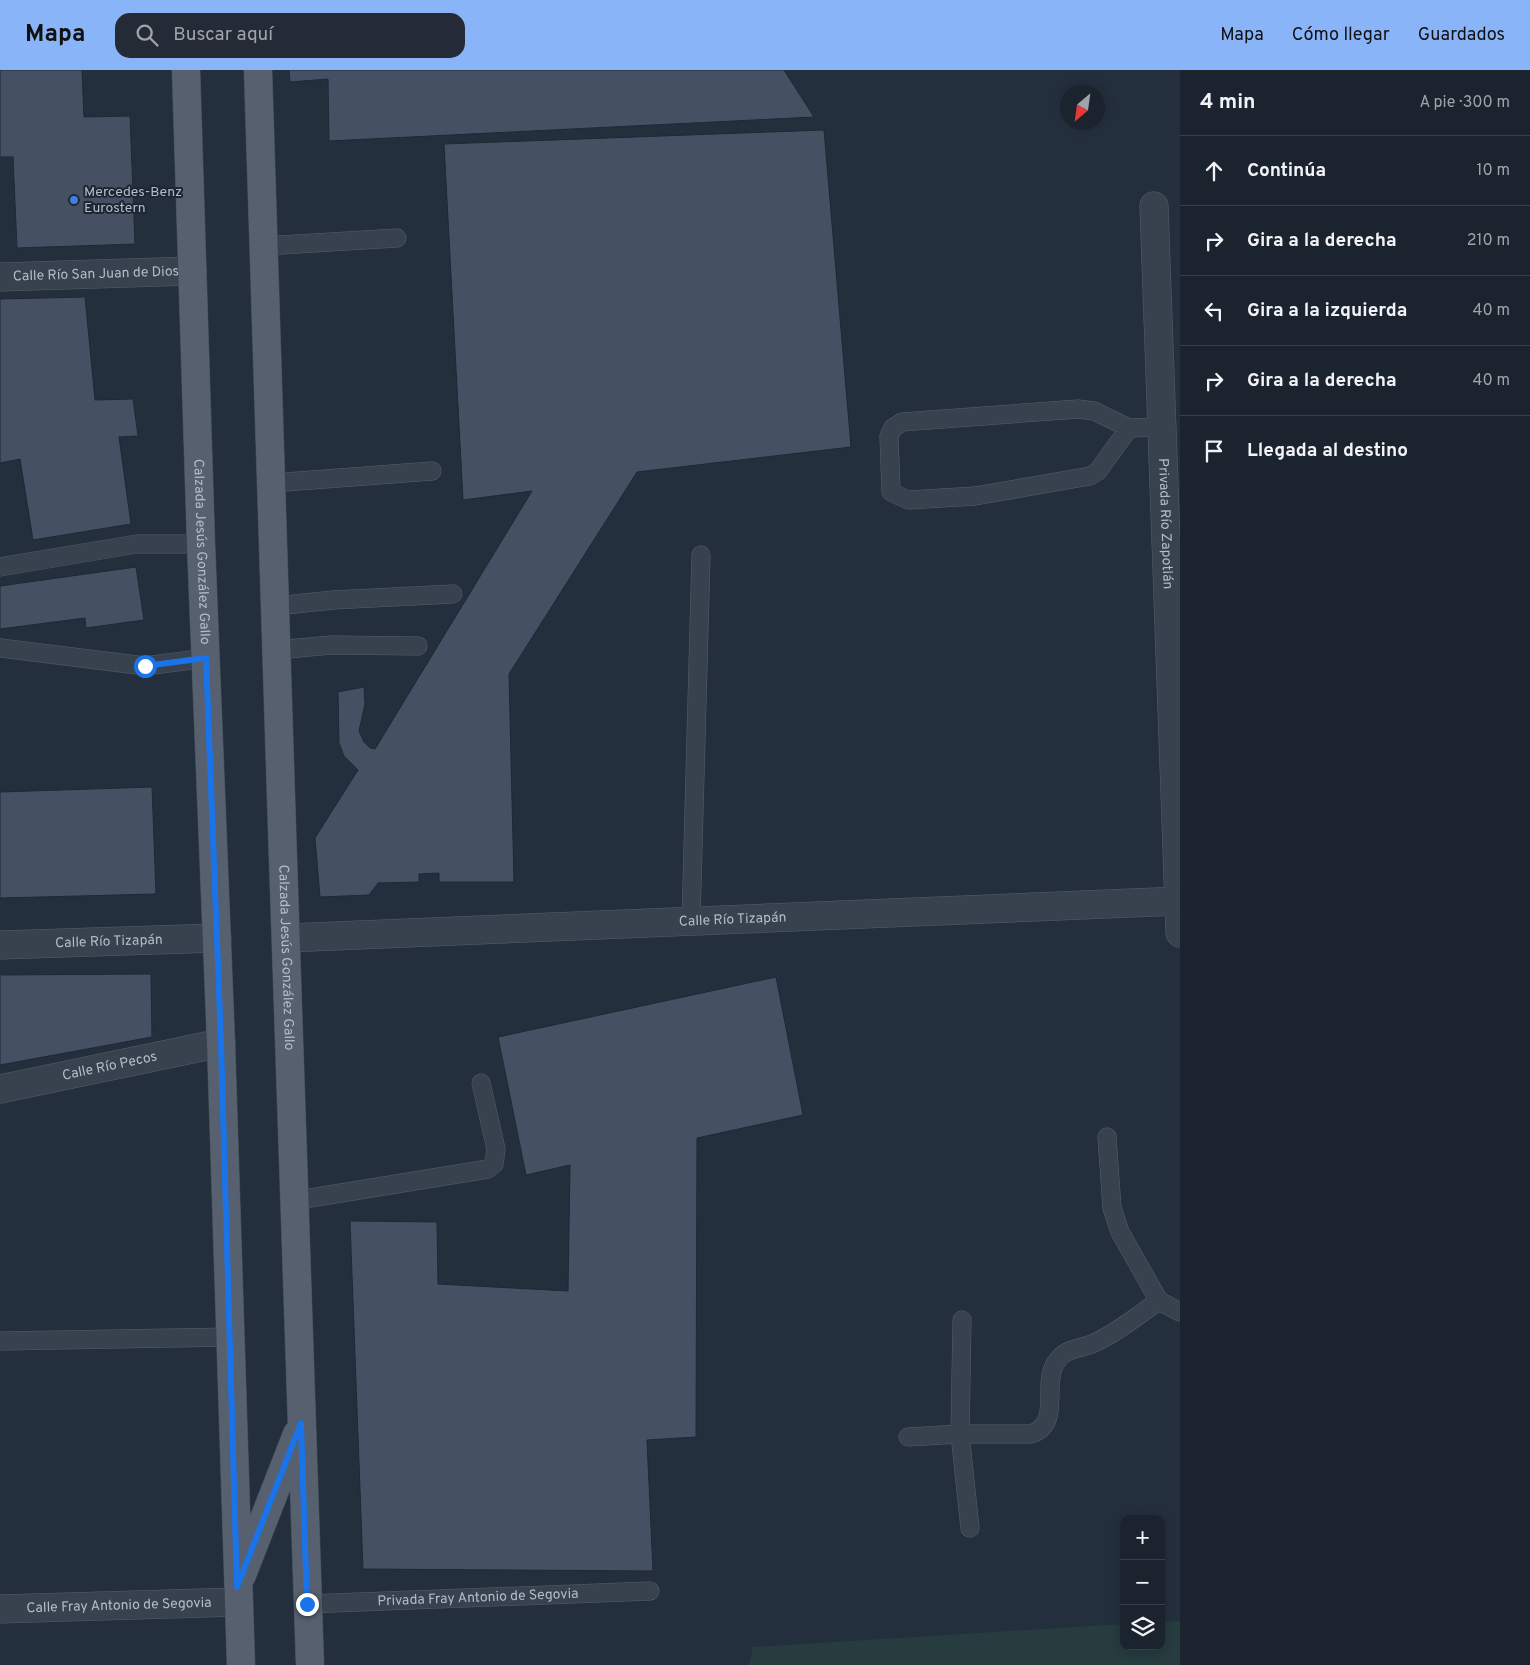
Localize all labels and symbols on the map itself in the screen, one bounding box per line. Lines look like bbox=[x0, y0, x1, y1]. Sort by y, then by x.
north arrow bbox=[1060, 85, 1105, 130]
place label: Mercedes-Benz Eurostern bbox=[84, 184, 182, 217]
marker: Mercedes-Benz Eurostern bbox=[68, 194, 80, 206]
street label: Calle Río San Juan de Dios bbox=[13, 263, 179, 285]
street label: Privada Río Zapotlán bbox=[1155, 458, 1176, 590]
street label: Calzada Jesús González Gallo bbox=[190, 459, 214, 645]
route start bbox=[134, 655, 157, 678]
street label: Calzada Jesús González Gallo bbox=[275, 864, 298, 1051]
street label: Calle Río Tizapán bbox=[679, 909, 787, 930]
street label: Calle Río Tizapán bbox=[55, 931, 163, 952]
street label: Calle Río Pecos bbox=[61, 1048, 159, 1084]
street label: Privada Fray Antonio de Segovia bbox=[377, 1585, 579, 1610]
route end bbox=[296, 1593, 319, 1616]
street label: Calle Fray Antonio de Segovia bbox=[26, 1594, 212, 1617]

